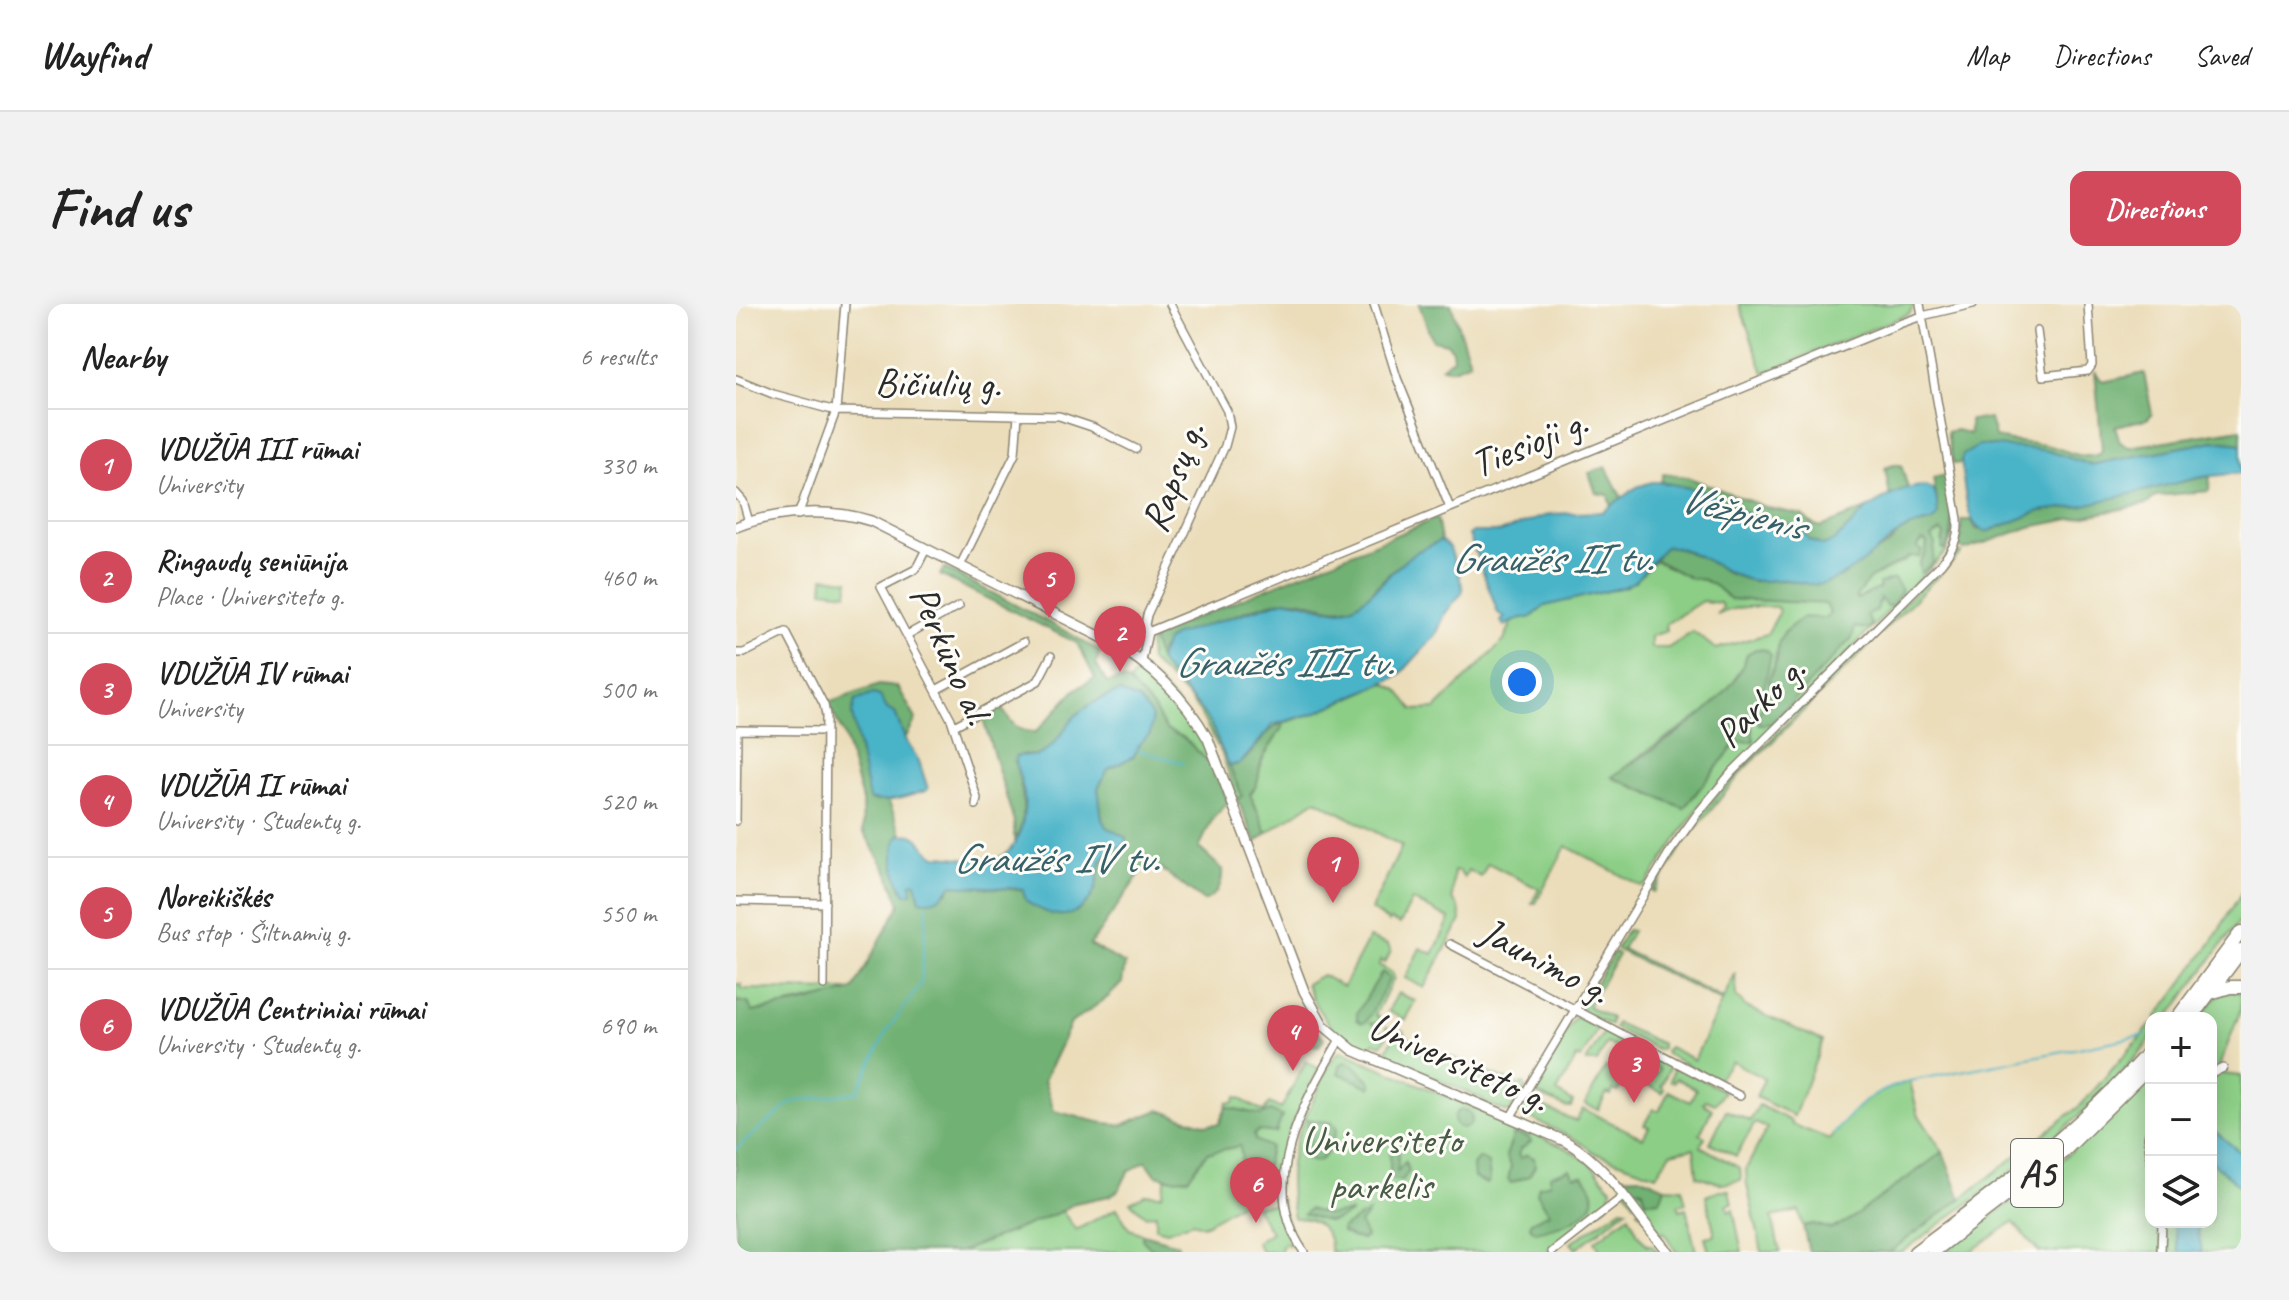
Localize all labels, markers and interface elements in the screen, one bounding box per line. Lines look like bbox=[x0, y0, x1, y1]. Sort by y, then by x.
text: Wayfind bbox=[40, 32, 147, 79]
text: Map bbox=[1966, 38, 2009, 73]
text: Directions bbox=[2053, 38, 2151, 73]
text: Saved bbox=[2195, 38, 2249, 73]
button: Directions bbox=[2070, 171, 2241, 246]
text: Find us bbox=[48, 173, 188, 244]
text: Nearby bbox=[80, 335, 166, 378]
text: 6 results bbox=[580, 340, 656, 373]
street label: Bičiulių g. bbox=[875, 357, 1002, 409]
street label: Tiesioji g. bbox=[1463, 397, 1595, 489]
street label: Rapsų g. bbox=[1129, 415, 1217, 539]
text: VDUŽŪA III rūmai bbox=[156, 430, 358, 468]
text: 1 bbox=[100, 449, 112, 482]
text: 330 m bbox=[600, 449, 656, 482]
text: University bbox=[156, 468, 243, 501]
water label: Vėžpienis bbox=[1674, 471, 1816, 555]
water label: Graužės II tv. bbox=[1451, 532, 1654, 585]
text: Ringaudų seniūnija bbox=[156, 542, 346, 580]
pin: 5 bbox=[1023, 552, 1075, 618]
text: 2 bbox=[100, 561, 112, 594]
text: 460 m bbox=[600, 561, 656, 594]
street label: Perkūno al. bbox=[898, 578, 1004, 732]
text: Place · Universiteto g. bbox=[156, 580, 344, 613]
pin: 2 bbox=[1094, 606, 1146, 672]
water label: Graužės III tv. bbox=[1175, 636, 1395, 689]
street label: Parko g. bbox=[1704, 646, 1816, 758]
text: VDUŽŪA IV rūmai bbox=[156, 654, 348, 692]
your location bbox=[1502, 662, 1542, 702]
text: 3 bbox=[100, 673, 112, 706]
text: 500 m bbox=[600, 673, 656, 706]
text: University bbox=[156, 692, 243, 725]
text: VDUŽŪA II rūmai bbox=[156, 766, 346, 804]
text: 4 bbox=[100, 785, 112, 818]
text: 520 m bbox=[600, 785, 656, 818]
text: University · Studentų g. bbox=[156, 804, 361, 837]
water label: Graužės IV tv. bbox=[953, 832, 1160, 885]
pin: 1 bbox=[1307, 837, 1359, 903]
text: Noreikiškės bbox=[156, 878, 271, 916]
text: 5 bbox=[100, 897, 112, 930]
text: 550 m bbox=[600, 897, 656, 930]
street label: Jaunimo g. bbox=[1470, 905, 1619, 1016]
text: Bus stop · Šiltnamių g. bbox=[156, 916, 351, 949]
text: VDUŽŪA Centriniai rūmai bbox=[156, 990, 425, 1028]
street label: Universiteto g. bbox=[1361, 1000, 1557, 1124]
pin: 4 bbox=[1267, 1005, 1319, 1071]
text: 6 bbox=[100, 1009, 112, 1042]
text: 690 m bbox=[600, 1009, 656, 1042]
map controls bbox=[2145, 1012, 2217, 1228]
button: + bbox=[2145, 1012, 2217, 1084]
text: University · Studentų g. bbox=[156, 1028, 361, 1061]
pin: 3 bbox=[1608, 1037, 1660, 1103]
button: − bbox=[2145, 1084, 2217, 1156]
park label: Universiteto parkelis bbox=[1301, 1115, 1465, 1211]
road number: A5 bbox=[2011, 1139, 2063, 1207]
button: layers bbox=[2145, 1156, 2217, 1228]
pin: 6 bbox=[1230, 1157, 1282, 1223]

